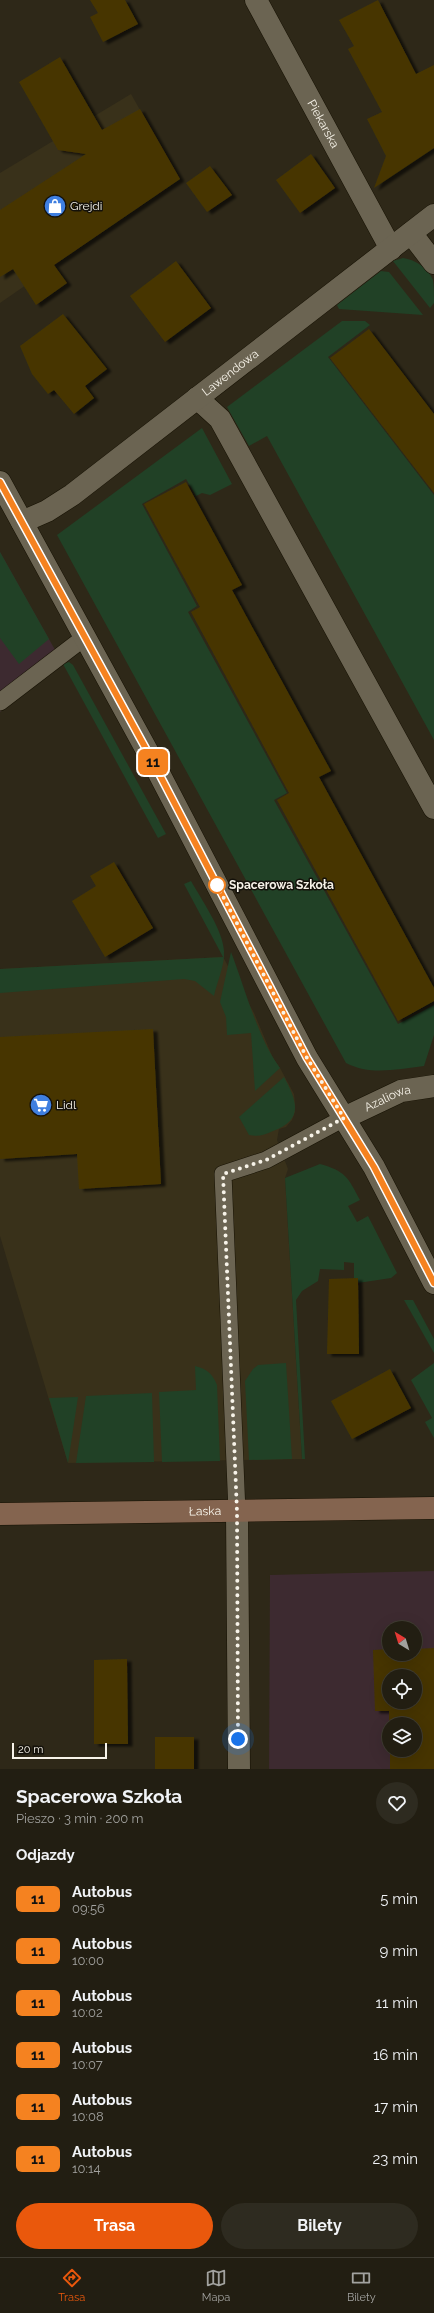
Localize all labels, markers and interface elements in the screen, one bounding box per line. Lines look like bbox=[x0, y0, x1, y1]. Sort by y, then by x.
street label: Piekarska bbox=[304, 97, 342, 151]
shop icon: Grejdi bbox=[42, 193, 68, 219]
place label: Grejdi bbox=[70, 199, 102, 213]
street label: Lawendowa bbox=[199, 346, 261, 399]
line badge: 11 bbox=[135, 749, 171, 775]
text: 11 bbox=[146, 754, 160, 770]
marker: Spacerowa Szkoła bbox=[208, 876, 226, 894]
place label: Spacerowa Szkoła bbox=[229, 878, 334, 892]
street label: Azaliowa bbox=[362, 1083, 412, 1114]
supermarket icon: Lidl bbox=[28, 1092, 54, 1118]
place label: Lidl bbox=[56, 1098, 77, 1112]
street label: Łaska bbox=[189, 1504, 221, 1518]
north arrow bbox=[382, 1621, 422, 1661]
map controls bbox=[382, 1621, 422, 1757]
button: locate bbox=[382, 1669, 422, 1709]
button: layers bbox=[382, 1717, 422, 1757]
your location bbox=[228, 1729, 248, 1749]
scale bar bbox=[12, 1741, 107, 1760]
text: 20 m bbox=[18, 1743, 43, 1756]
button: heart bbox=[376, 1782, 418, 1824]
text: Spacerowa Szkoła bbox=[16, 1785, 182, 1807]
text: Pieszo · 3 min · 200 m bbox=[16, 1811, 144, 1826]
text: Odjazdy bbox=[16, 1846, 75, 1864]
text: Autobus bbox=[72, 1883, 132, 1901]
text: 5 min bbox=[380, 1890, 418, 1908]
text: 11 bbox=[31, 1891, 45, 1907]
text: 09:56 bbox=[72, 1901, 105, 1916]
text: Autobus bbox=[72, 1935, 132, 1953]
text: 9 min bbox=[380, 1942, 418, 1960]
text: 11 bbox=[31, 1943, 45, 1959]
text: 10:00 bbox=[72, 1953, 104, 1968]
text: Autobus bbox=[72, 1987, 132, 2005]
text: 11 min bbox=[376, 1994, 418, 2012]
text: 11 bbox=[31, 1995, 45, 2011]
text: 10:02 bbox=[72, 2005, 103, 2020]
text: Autobus bbox=[72, 2039, 132, 2057]
text: 16 min bbox=[373, 2046, 418, 2064]
text: 11 bbox=[31, 2047, 45, 2063]
text: 10:07 bbox=[72, 2057, 103, 2072]
text: Autobus bbox=[72, 2091, 132, 2109]
text: 17 min bbox=[374, 2098, 418, 2116]
text: 11 bbox=[31, 2099, 45, 2115]
text: 10:08 bbox=[72, 2109, 104, 2124]
text: Autobus bbox=[72, 2143, 132, 2161]
text: 23 min bbox=[373, 2150, 418, 2168]
text: 11 bbox=[31, 2151, 45, 2167]
text: 10:14 bbox=[72, 2161, 101, 2176]
button: Trasa bbox=[16, 2203, 213, 2249]
button: Bilety bbox=[221, 2203, 418, 2249]
tab: Trasa bbox=[58, 2267, 85, 2304]
tab: Mapa bbox=[202, 2267, 230, 2304]
tab: Bilety bbox=[347, 2267, 376, 2304]

